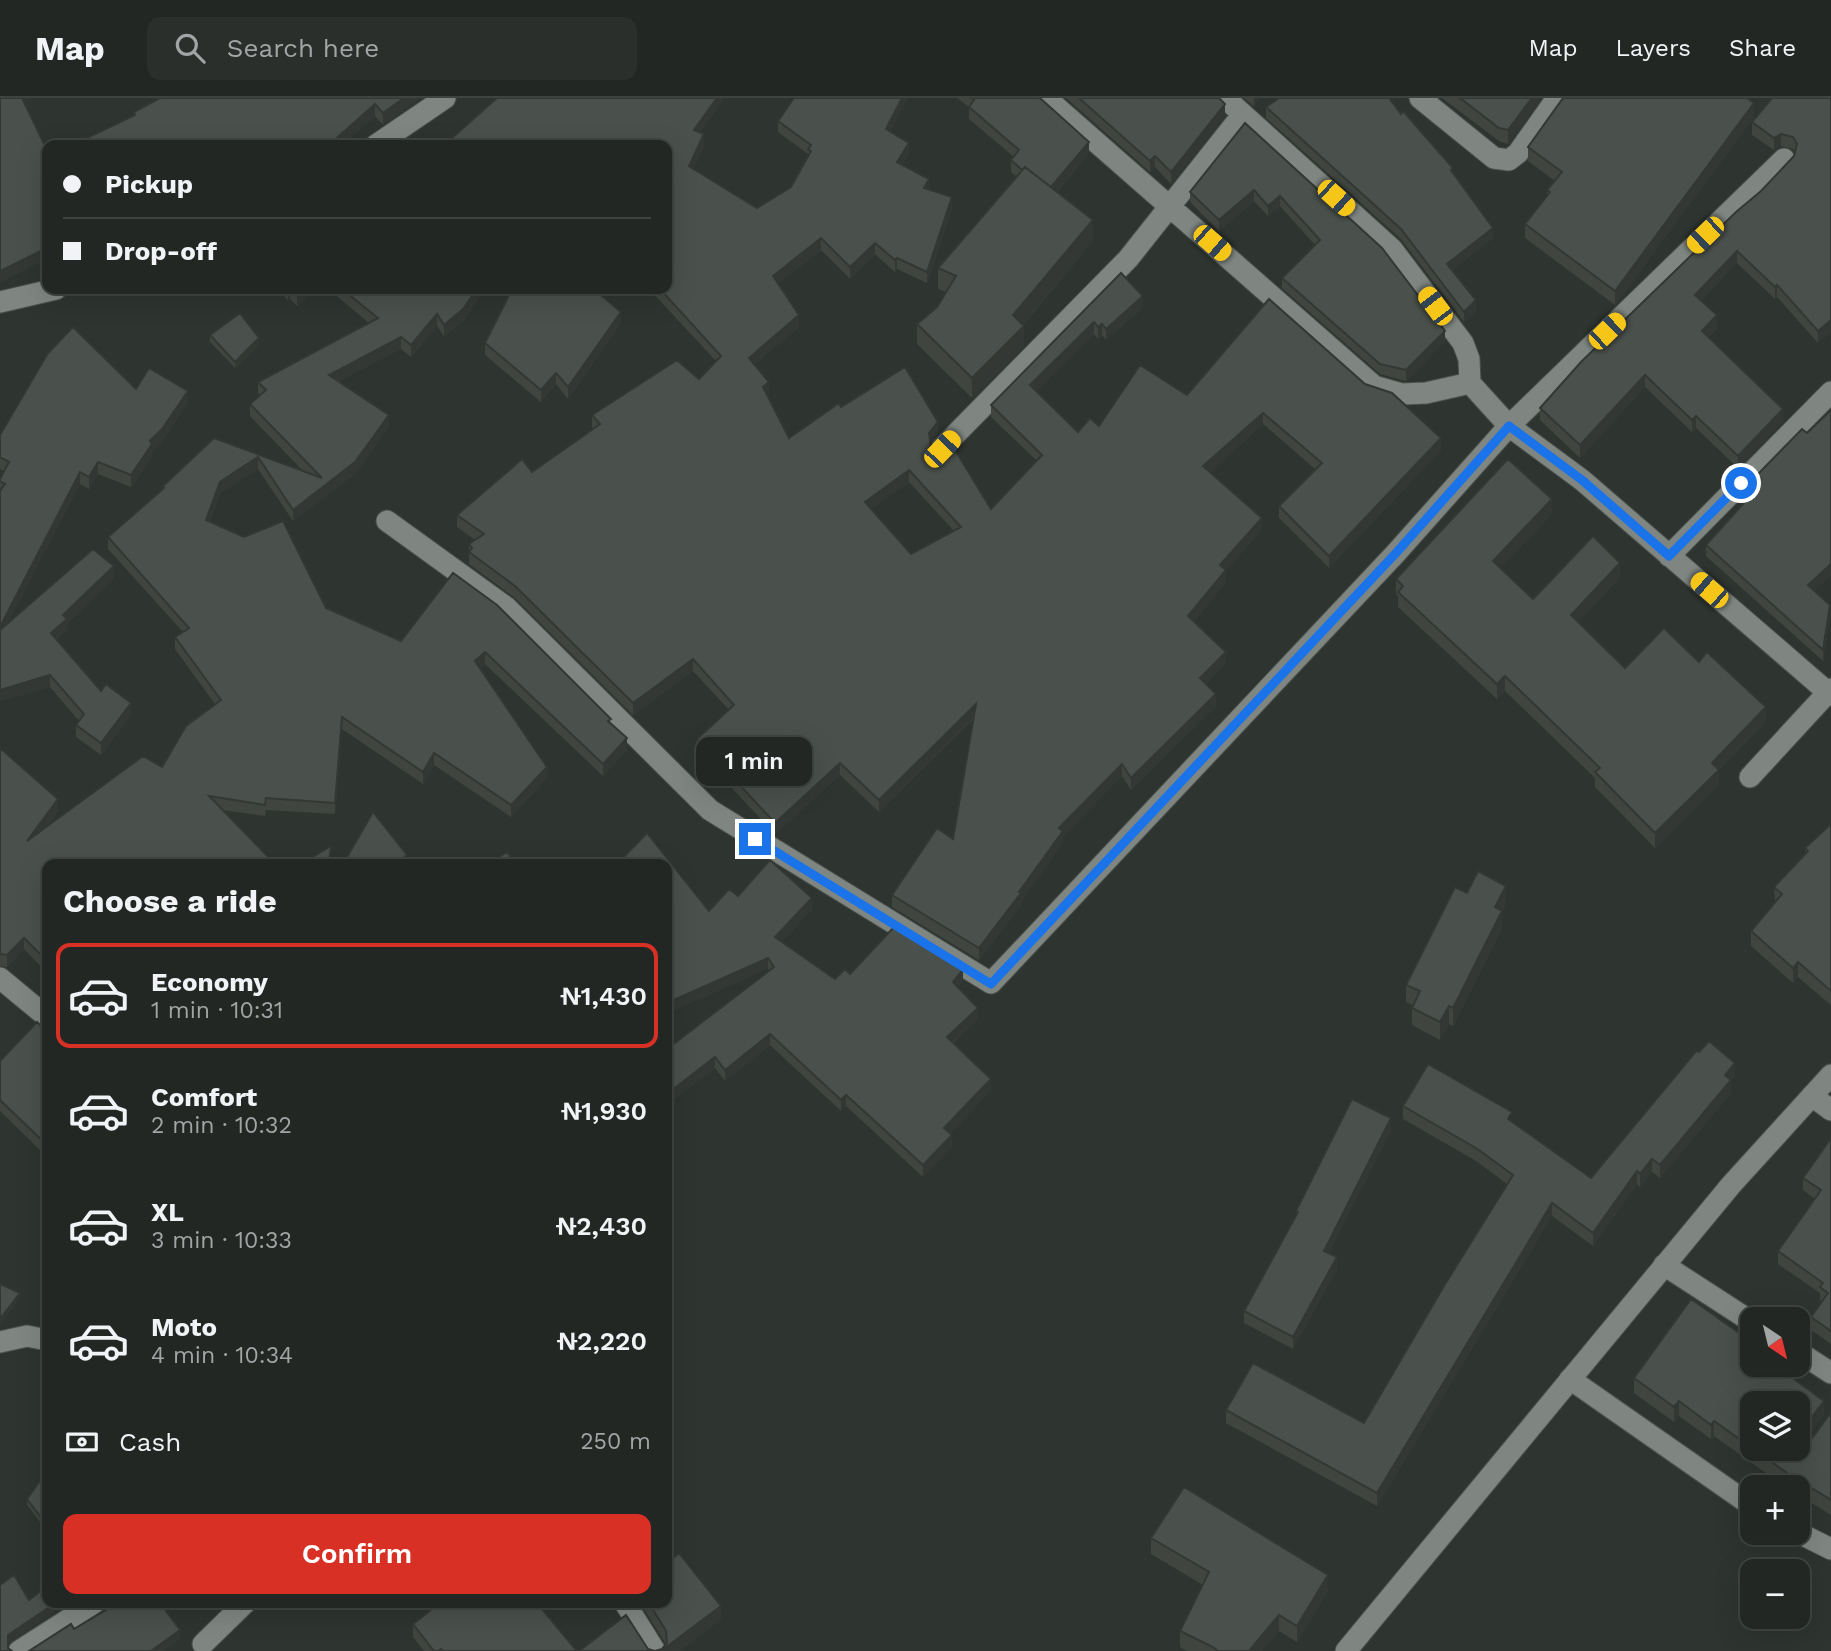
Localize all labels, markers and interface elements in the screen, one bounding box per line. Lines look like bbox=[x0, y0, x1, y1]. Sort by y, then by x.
search box bbox=[147, 17, 637, 80]
text: Map bbox=[35, 29, 105, 68]
icon: search bbox=[171, 29, 209, 67]
text: Search here bbox=[227, 33, 379, 63]
text: Map bbox=[1529, 34, 1577, 62]
text: Layers bbox=[1615, 34, 1691, 62]
text: Share bbox=[1729, 34, 1796, 62]
text: Pickup bbox=[105, 169, 193, 199]
car bbox=[1314, 176, 1359, 220]
car bbox=[1683, 213, 1728, 257]
car bbox=[1190, 221, 1235, 265]
text: Drop-off bbox=[105, 236, 217, 266]
car bbox=[1414, 283, 1457, 329]
car bbox=[1585, 309, 1630, 353]
car bbox=[920, 427, 965, 471]
route start bbox=[1725, 467, 1757, 499]
car bbox=[1687, 568, 1732, 612]
callout: 1 min bbox=[697, 738, 813, 786]
text: 1 min bbox=[724, 748, 784, 775]
route end bbox=[739, 823, 771, 855]
text: Choose a ride bbox=[63, 882, 277, 920]
icon: car bbox=[67, 964, 130, 1027]
text: Economy bbox=[151, 967, 268, 997]
text: ₦1,430 bbox=[560, 981, 647, 1011]
text: 1 min · 10:31 bbox=[151, 997, 283, 1024]
icon: car bbox=[67, 1079, 130, 1142]
text: Comfort bbox=[151, 1082, 257, 1112]
text: ₦1,930 bbox=[561, 1096, 647, 1126]
text: 2 min · 10:32 bbox=[151, 1112, 292, 1139]
icon: car bbox=[67, 1194, 130, 1257]
text: XL bbox=[151, 1197, 184, 1227]
text: ₦2,430 bbox=[556, 1211, 647, 1241]
text: 3 min · 10:33 bbox=[151, 1227, 292, 1254]
north arrow bbox=[1740, 1307, 1810, 1377]
map controls bbox=[1740, 1307, 1810, 1629]
icon: car bbox=[67, 1309, 130, 1372]
text: Moto bbox=[151, 1312, 217, 1342]
text: ₦2,220 bbox=[556, 1326, 647, 1356]
text: 4 min · 10:34 bbox=[151, 1342, 293, 1369]
button: layers bbox=[1740, 1391, 1810, 1461]
icon: cash bbox=[63, 1423, 101, 1461]
text: Cash bbox=[119, 1427, 181, 1457]
text: 250 m bbox=[580, 1428, 651, 1455]
button: + bbox=[1740, 1475, 1810, 1545]
button: Confirm bbox=[63, 1514, 651, 1594]
button: − bbox=[1740, 1559, 1810, 1629]

